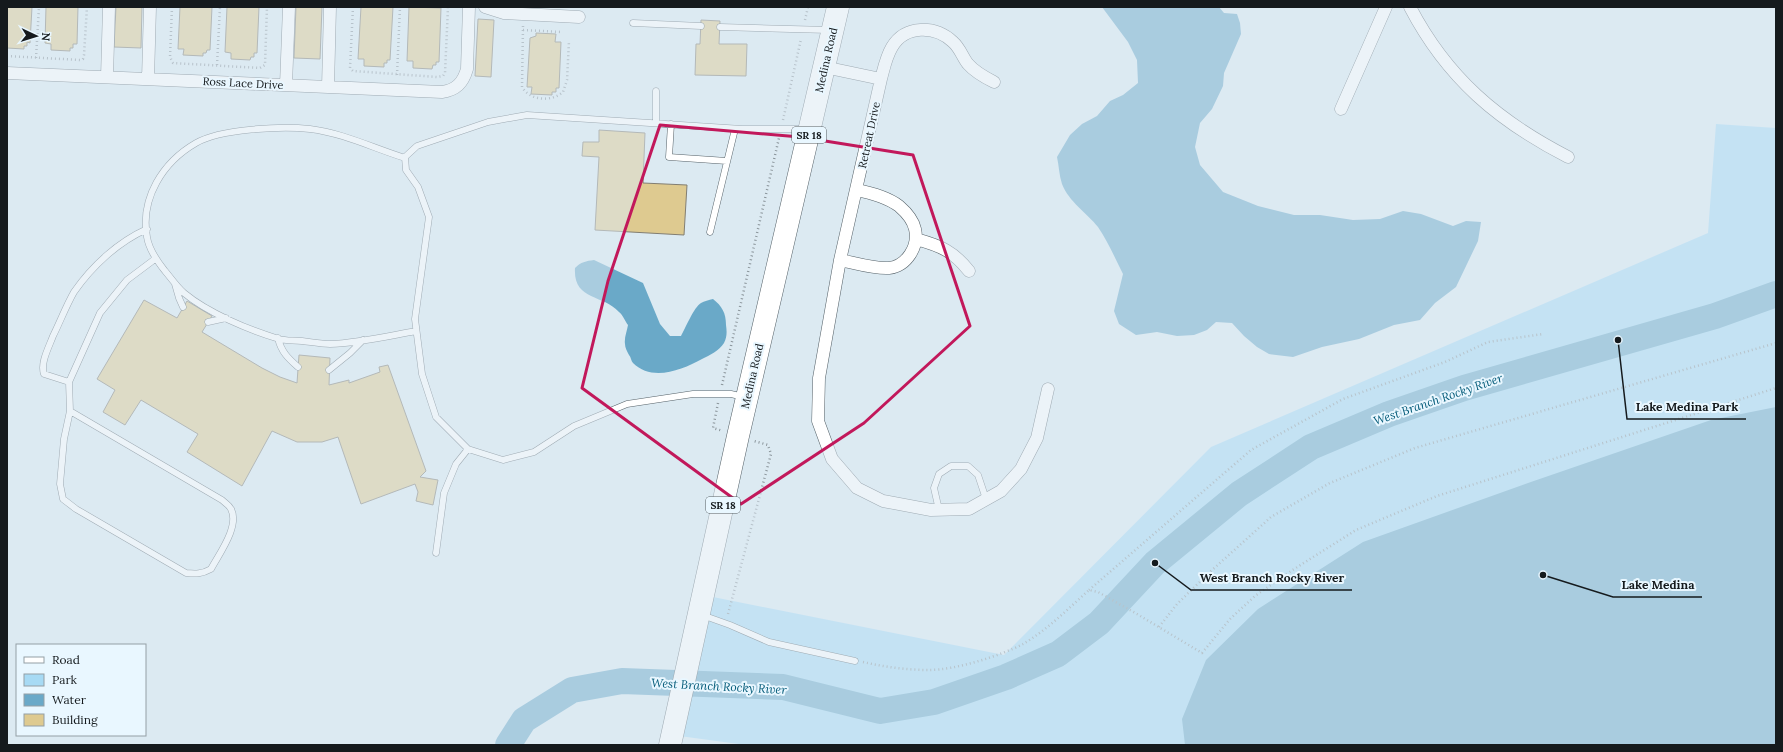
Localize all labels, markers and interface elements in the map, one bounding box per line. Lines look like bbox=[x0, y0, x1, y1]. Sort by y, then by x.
north arrow bbox=[16, 16, 56, 56]
street label: Medina Road bbox=[812, 26, 840, 94]
text: N bbox=[39, 32, 53, 42]
street label: Ross Lace Drive bbox=[202, 74, 284, 92]
street label: Retreat Drive bbox=[855, 100, 883, 170]
road number: SR 18 bbox=[792, 127, 826, 143]
street label: Medina Road bbox=[738, 342, 766, 410]
water label: West Branch Rocky River bbox=[1371, 370, 1505, 428]
callout: Lake Medina Park bbox=[1627, 395, 1746, 419]
text: Lake Medina Park bbox=[1636, 399, 1738, 414]
road number: SR 18 bbox=[706, 497, 740, 513]
callout: West Branch Rocky River bbox=[1191, 566, 1352, 590]
text: West Branch Rocky River bbox=[1200, 570, 1345, 585]
callout: Lake Medina bbox=[1613, 573, 1702, 597]
text: Lake Medina bbox=[1622, 577, 1695, 592]
legend bbox=[16, 644, 146, 736]
text: Road bbox=[52, 652, 80, 667]
text: Park bbox=[52, 672, 78, 687]
water label: West Branch Rocky River bbox=[651, 675, 788, 697]
text: Water bbox=[52, 692, 87, 707]
text: Building bbox=[52, 712, 98, 727]

